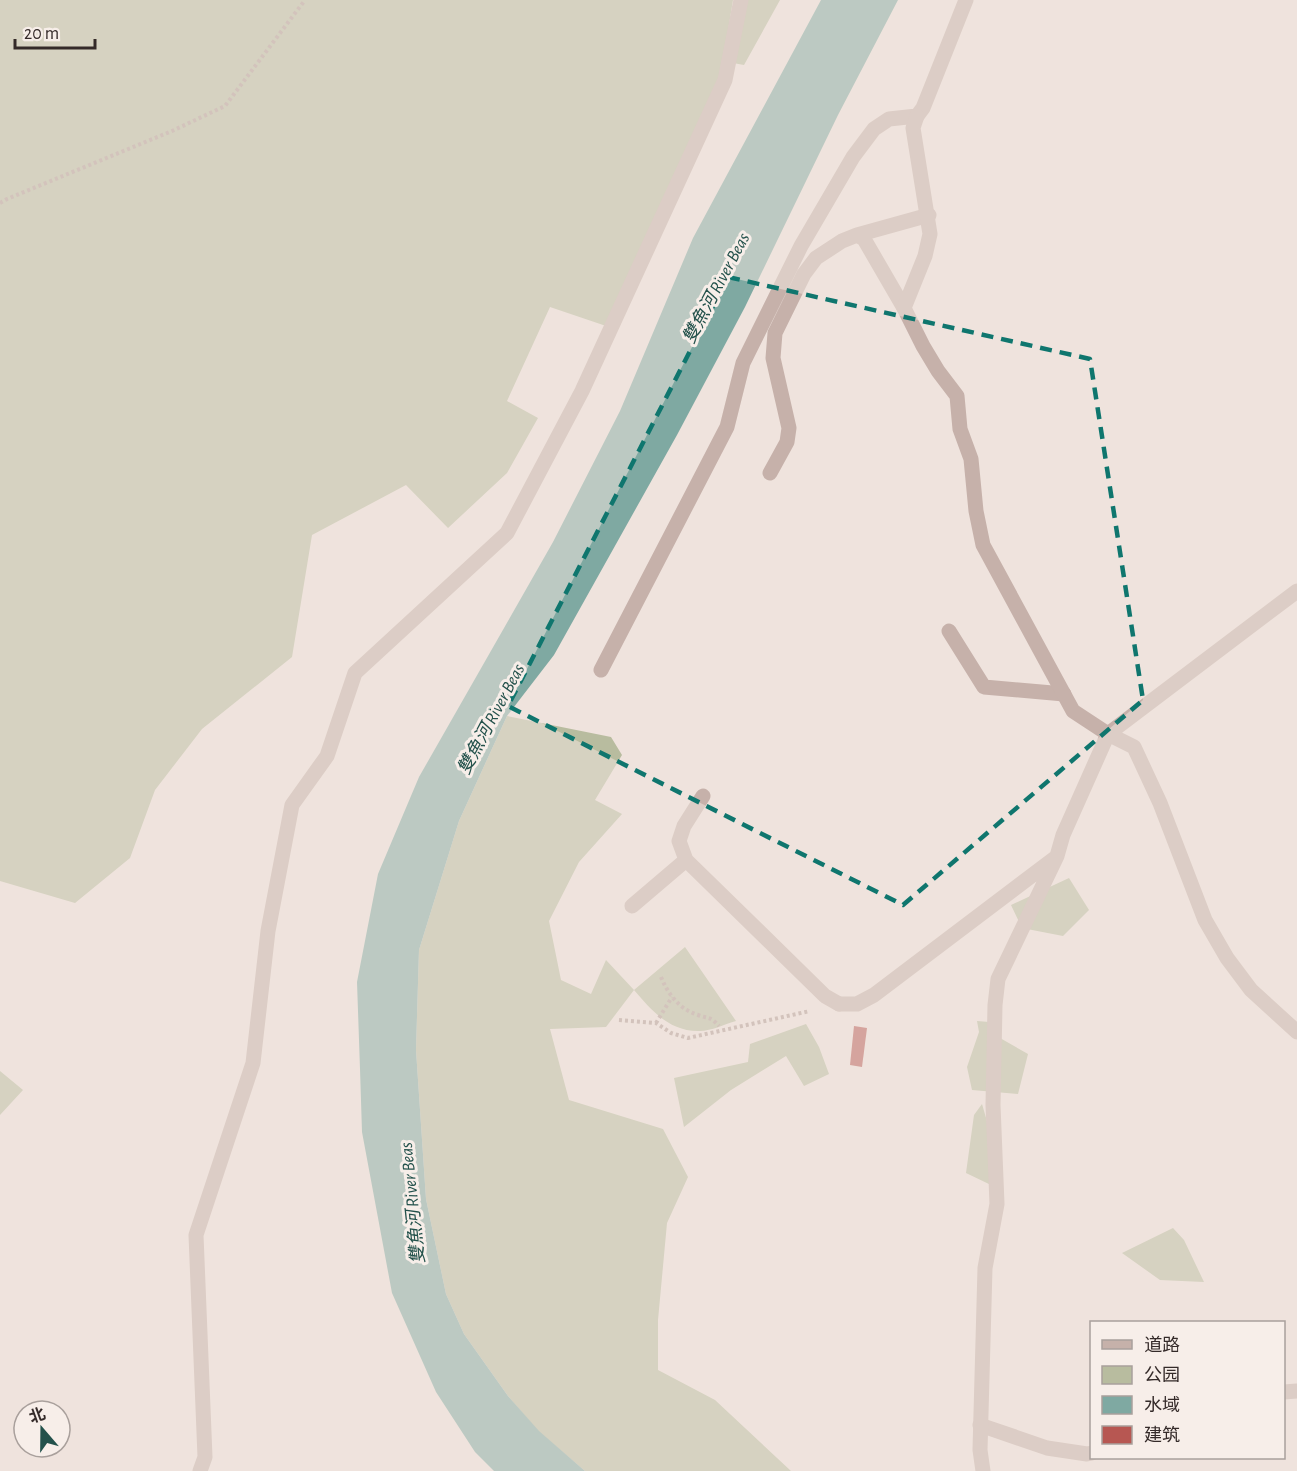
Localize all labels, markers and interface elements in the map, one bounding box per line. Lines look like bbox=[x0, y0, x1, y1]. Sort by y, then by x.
scale bar bbox=[15, 12, 94, 50]
text: 20 m bbox=[24, 25, 59, 43]
water label: 雙魚河 River Beas bbox=[679, 229, 754, 347]
water label: 雙魚河 River Beas bbox=[454, 660, 529, 778]
water label: 雙魚河 River Beas bbox=[396, 1141, 428, 1265]
legend bbox=[1090, 1321, 1285, 1459]
text: 道路 bbox=[1144, 1335, 1180, 1355]
text: 公园 bbox=[1144, 1366, 1180, 1385]
text: 水域 bbox=[1144, 1396, 1180, 1415]
north arrow bbox=[12, 1399, 72, 1459]
text: 北 bbox=[27, 1405, 47, 1426]
text: 建筑 bbox=[1144, 1425, 1180, 1445]

